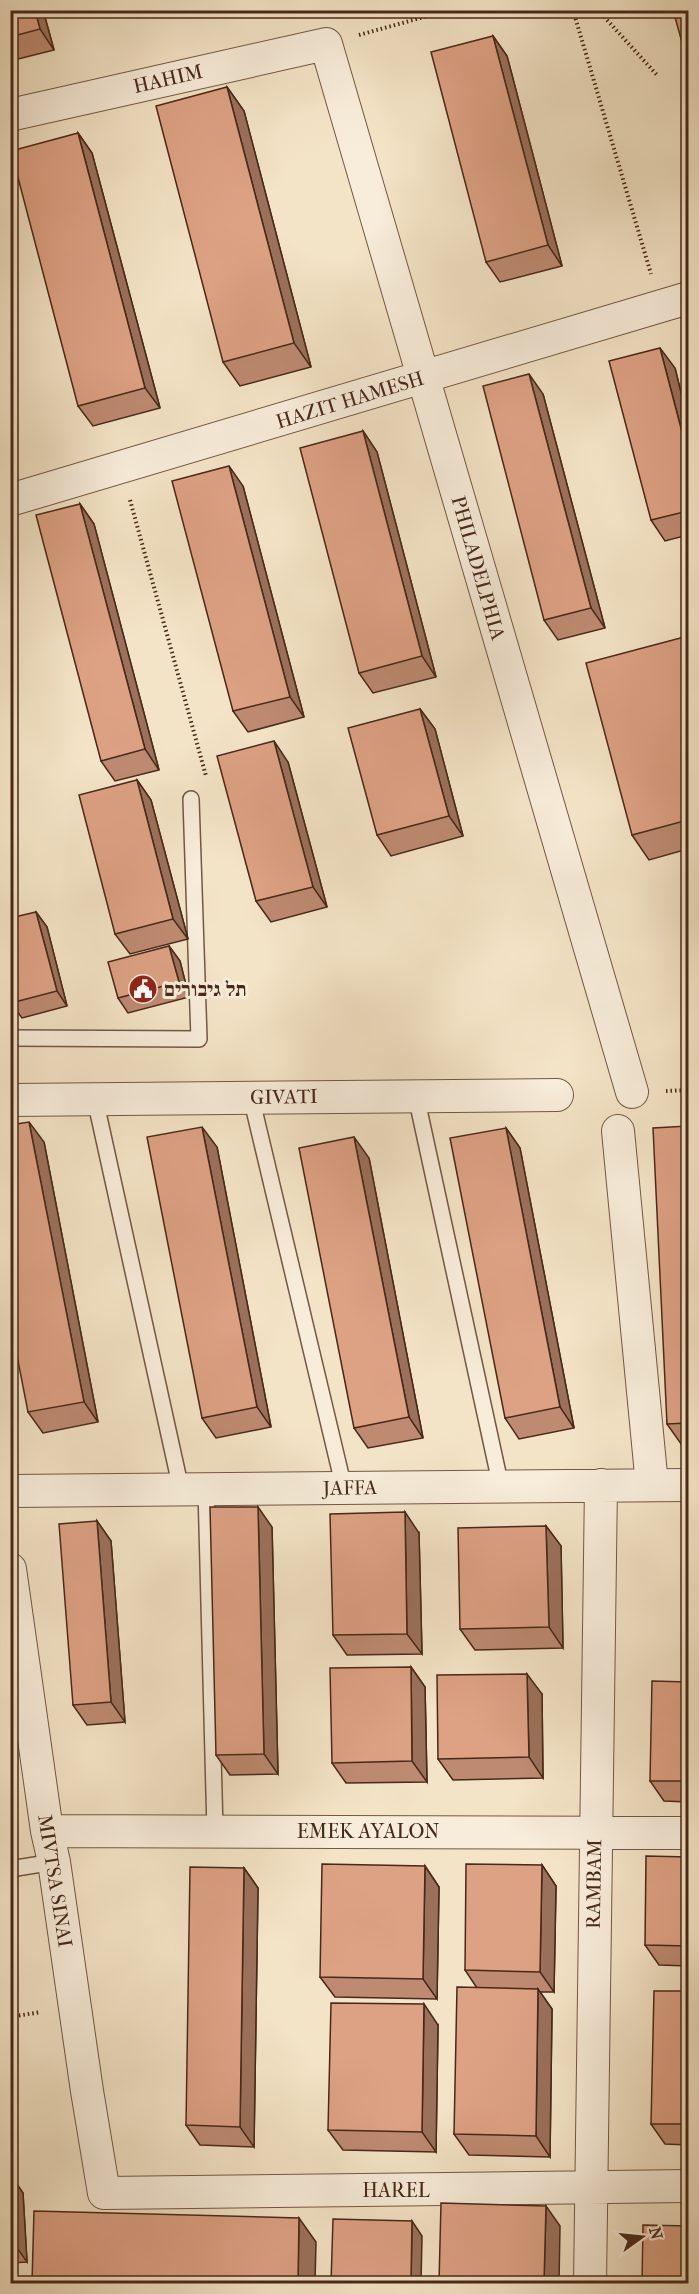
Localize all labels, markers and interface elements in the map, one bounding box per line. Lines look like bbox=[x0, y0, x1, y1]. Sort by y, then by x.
street label: HAHIM bbox=[131, 60, 205, 98]
street label: HAZIT HAMESH bbox=[273, 367, 427, 433]
street label: PHILADELPHIA bbox=[446, 493, 510, 644]
public building icon: תל גיבורים bbox=[127, 973, 159, 1005]
place label: תל גיבורים bbox=[164, 978, 247, 1001]
street label: GIVATI bbox=[250, 1085, 318, 1109]
street label: JAFFA bbox=[321, 1476, 378, 1500]
street label: MIVTSA SINAI bbox=[33, 1813, 77, 1949]
street label: EMEK AYALON bbox=[297, 1820, 439, 1843]
street label: RAMBAM bbox=[582, 1839, 606, 1929]
street label: HAREL bbox=[362, 2179, 430, 2202]
north arrow bbox=[612, 2207, 672, 2267]
text: N bbox=[645, 2225, 667, 2242]

